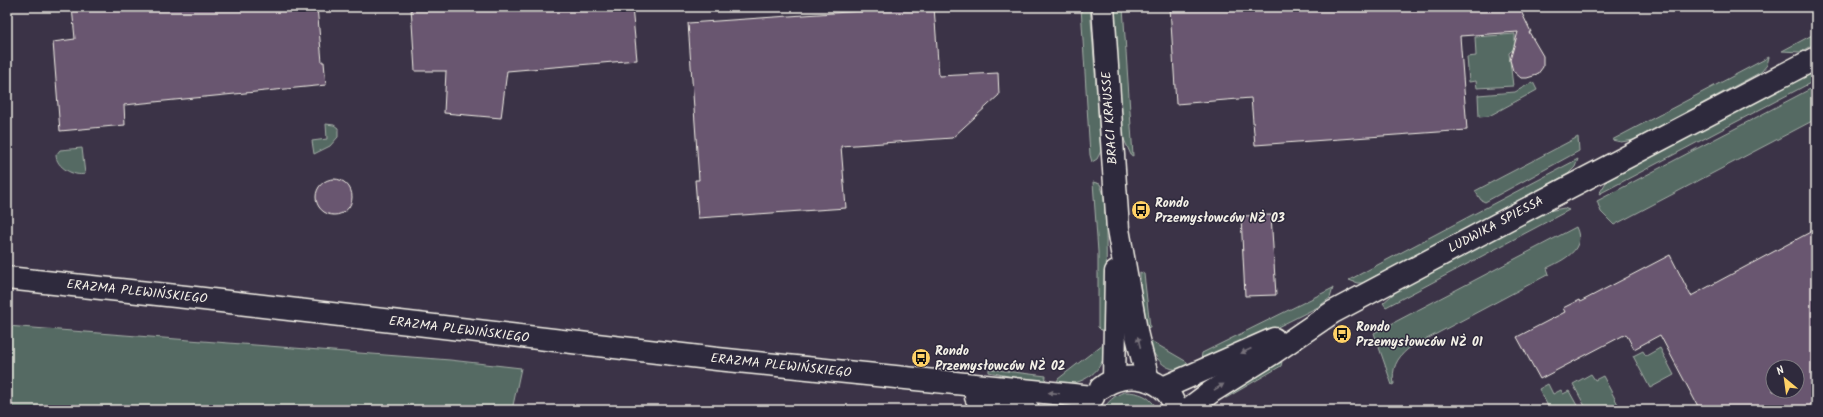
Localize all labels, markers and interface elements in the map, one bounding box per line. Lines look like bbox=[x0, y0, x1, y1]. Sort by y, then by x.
street label: BRACI KRAUSSE bbox=[1096, 70, 1124, 165]
street label: LUDWIKA SPIESSA bbox=[1444, 191, 1548, 259]
place label: Rondo Przemysłowców NŻ 03 bbox=[1155, 193, 1285, 229]
bus stop icon: Rondo Przemysłowców NŻ 03 bbox=[1130, 199, 1152, 221]
street label: ERAZMA PLEWIŃSKIEGO bbox=[66, 274, 208, 310]
street label: ERAZMA PLEWIŃSKIEGO bbox=[388, 311, 530, 349]
place label: Rondo Przemysłowców NŻ 01 bbox=[1356, 317, 1483, 353]
bus stop icon: Rondo Przemysłowców NŻ 01 bbox=[1331, 323, 1353, 345]
one-way arrow bbox=[1135, 336, 1141, 348]
place label: Rondo Przemysłowców NŻ 02 bbox=[935, 341, 1066, 377]
bus stop icon: Rondo Przemysłowców NŻ 02 bbox=[910, 347, 932, 369]
street label: ERAZMA PLEWIŃSKIEGO bbox=[710, 348, 852, 384]
one-way arrow bbox=[1240, 349, 1252, 355]
north arrow bbox=[1765, 359, 1805, 399]
text: N bbox=[1773, 362, 1788, 381]
one-way arrow bbox=[1214, 383, 1224, 391]
one-way arrow bbox=[1048, 390, 1060, 396]

